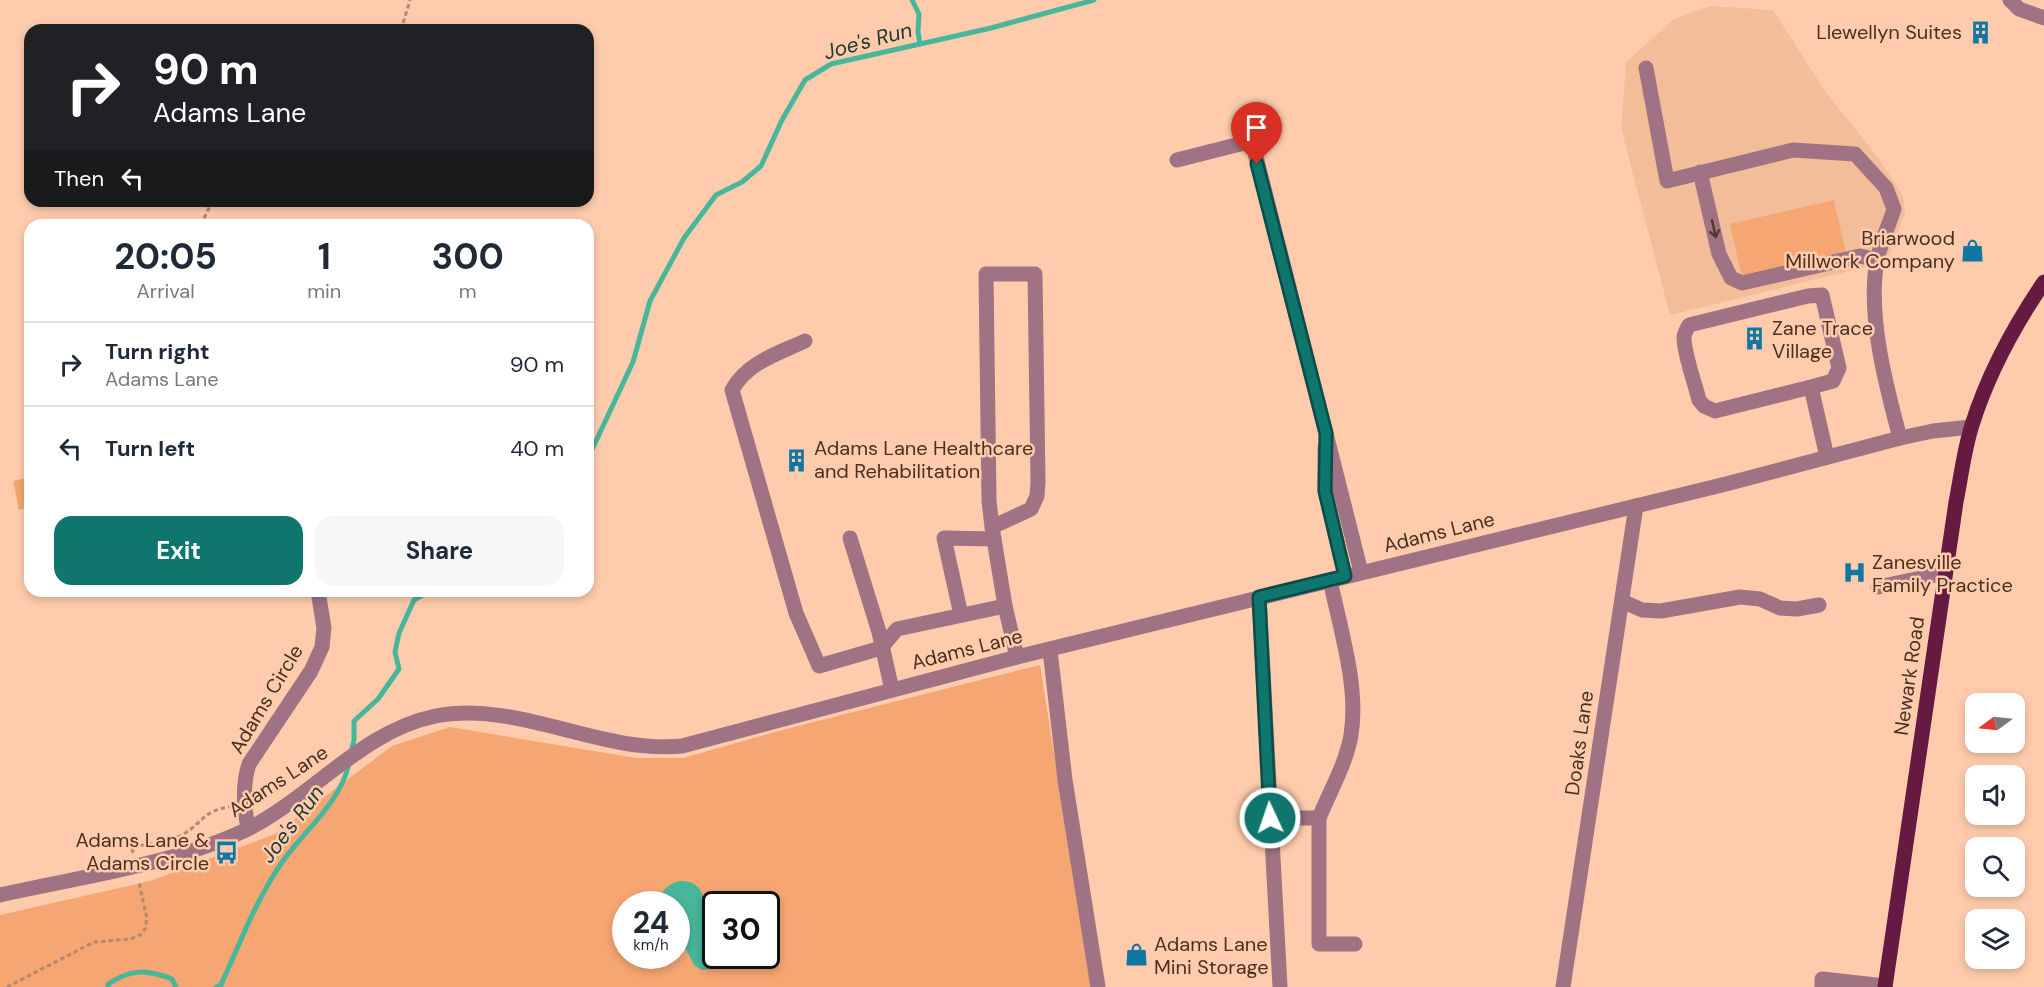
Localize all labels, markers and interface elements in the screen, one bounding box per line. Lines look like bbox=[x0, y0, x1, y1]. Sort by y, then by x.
water label: Joe's Run bbox=[821, 16, 915, 66]
place label: Llewellyn Suites bbox=[1816, 19, 1962, 45]
building icon: Llewellyn Suites bbox=[1967, 19, 1993, 45]
text: 90 m bbox=[153, 42, 259, 97]
icon: right bbox=[54, 48, 132, 126]
text: Adams Lane bbox=[153, 95, 306, 130]
pin bbox=[1231, 102, 1282, 164]
icon: arrive bbox=[1240, 111, 1273, 144]
icon: left bbox=[116, 162, 149, 195]
text: Then bbox=[54, 164, 104, 193]
one-way arrow bbox=[1708, 219, 1720, 238]
place label: Briarwood Millwork Company bbox=[1785, 225, 1955, 274]
text: 20:05 bbox=[114, 233, 217, 280]
text: 1 bbox=[318, 233, 331, 280]
text: 300 bbox=[431, 233, 504, 280]
shop icon: Briarwood Millwork Company bbox=[1960, 237, 1986, 263]
text: Arrival bbox=[136, 278, 195, 304]
text: min bbox=[307, 278, 341, 304]
text: m bbox=[459, 278, 477, 304]
place label: Zane Trace Village bbox=[1772, 315, 1873, 364]
building icon: Zane Trace Village bbox=[1741, 326, 1767, 352]
text: Turn right bbox=[105, 337, 210, 366]
icon: right bbox=[54, 348, 87, 381]
text: 90 m bbox=[510, 350, 564, 379]
text: Adams Lane bbox=[105, 366, 219, 392]
icon: left bbox=[54, 432, 87, 465]
text: Turn left bbox=[105, 434, 195, 463]
text: 40 m bbox=[510, 434, 564, 463]
place label: Adams Lane Healthcare and Rehabilitation bbox=[814, 435, 1033, 484]
building icon: Adams Lane Healthcare and Rehabilitation bbox=[783, 447, 809, 473]
street label: Adams Lane bbox=[1381, 506, 1497, 558]
button: Exit bbox=[54, 516, 303, 585]
button: Share bbox=[315, 516, 564, 585]
place label: Zanesville Family Practice bbox=[1872, 549, 2013, 598]
hospital icon: Zanesville Family Practice bbox=[1841, 560, 1867, 586]
street label: Newark Road bbox=[1888, 615, 1930, 737]
street label: Adams Lane bbox=[909, 623, 1025, 675]
street label: Adams Circle bbox=[223, 640, 309, 758]
street label: Doaks Lane bbox=[1559, 689, 1599, 797]
north arrow bbox=[1965, 693, 2025, 753]
map controls bbox=[1965, 693, 2025, 969]
street label: Adams Lane bbox=[223, 739, 333, 823]
button: sound bbox=[1965, 765, 2025, 825]
water label: Joe's Run bbox=[254, 780, 330, 868]
position arrow bbox=[1238, 786, 1302, 850]
place label: Adams Lane & Adams Circle bbox=[75, 827, 209, 876]
button: search bbox=[1965, 837, 2025, 897]
bus stop icon: Adams Lane & Adams Circle bbox=[214, 839, 240, 865]
speed limit sign: 30 bbox=[702, 891, 780, 969]
text: 24 bbox=[633, 903, 669, 942]
button: layers bbox=[1965, 909, 2025, 969]
place label: Adams Lane Mini Storage bbox=[1154, 931, 1269, 980]
text: km/h bbox=[633, 935, 669, 955]
shop icon: Adams Lane Mini Storage bbox=[1123, 942, 1149, 968]

